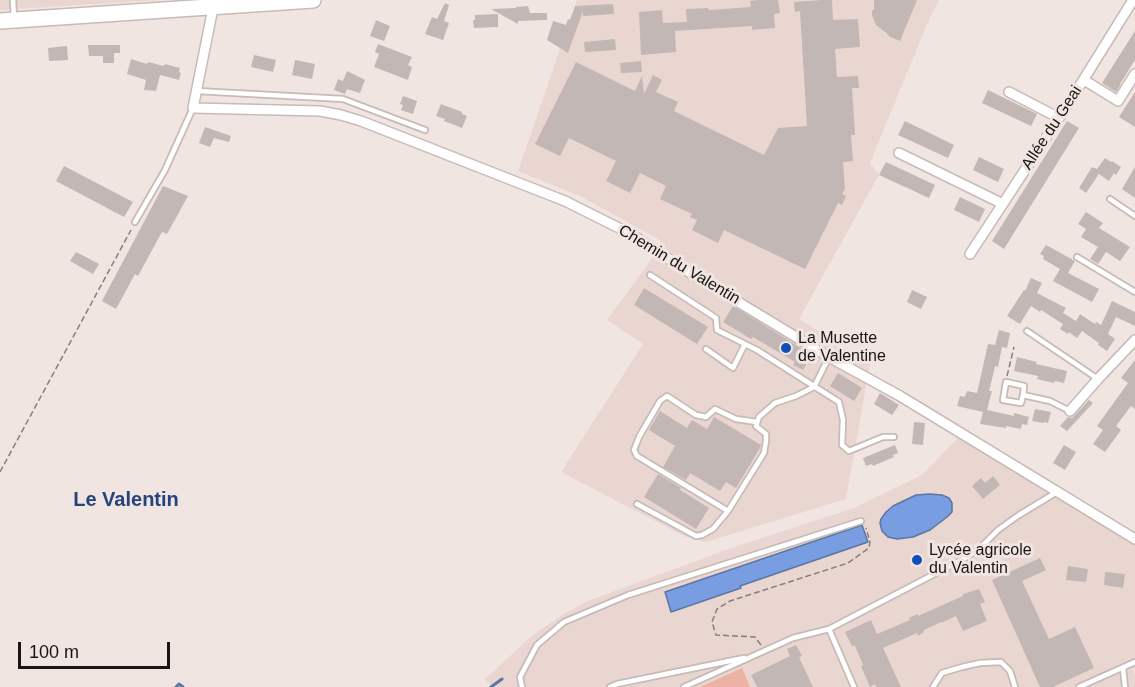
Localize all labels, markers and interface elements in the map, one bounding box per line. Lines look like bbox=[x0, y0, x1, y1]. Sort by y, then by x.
street label: Allée du Geai bbox=[1018, 82, 1086, 174]
street label: Chemin du Valentin bbox=[615, 221, 743, 309]
place label: La Musette de Valentine bbox=[798, 329, 886, 367]
marker: La Musette de Valentine bbox=[779, 341, 793, 355]
district label: Le Valentin bbox=[73, 488, 179, 512]
place label: Lycée agricole du Valentin bbox=[929, 541, 1032, 579]
marker: Lycée agricole du Valentin bbox=[910, 553, 924, 567]
scale bar bbox=[21, 630, 172, 668]
text: 100 m bbox=[29, 642, 79, 662]

